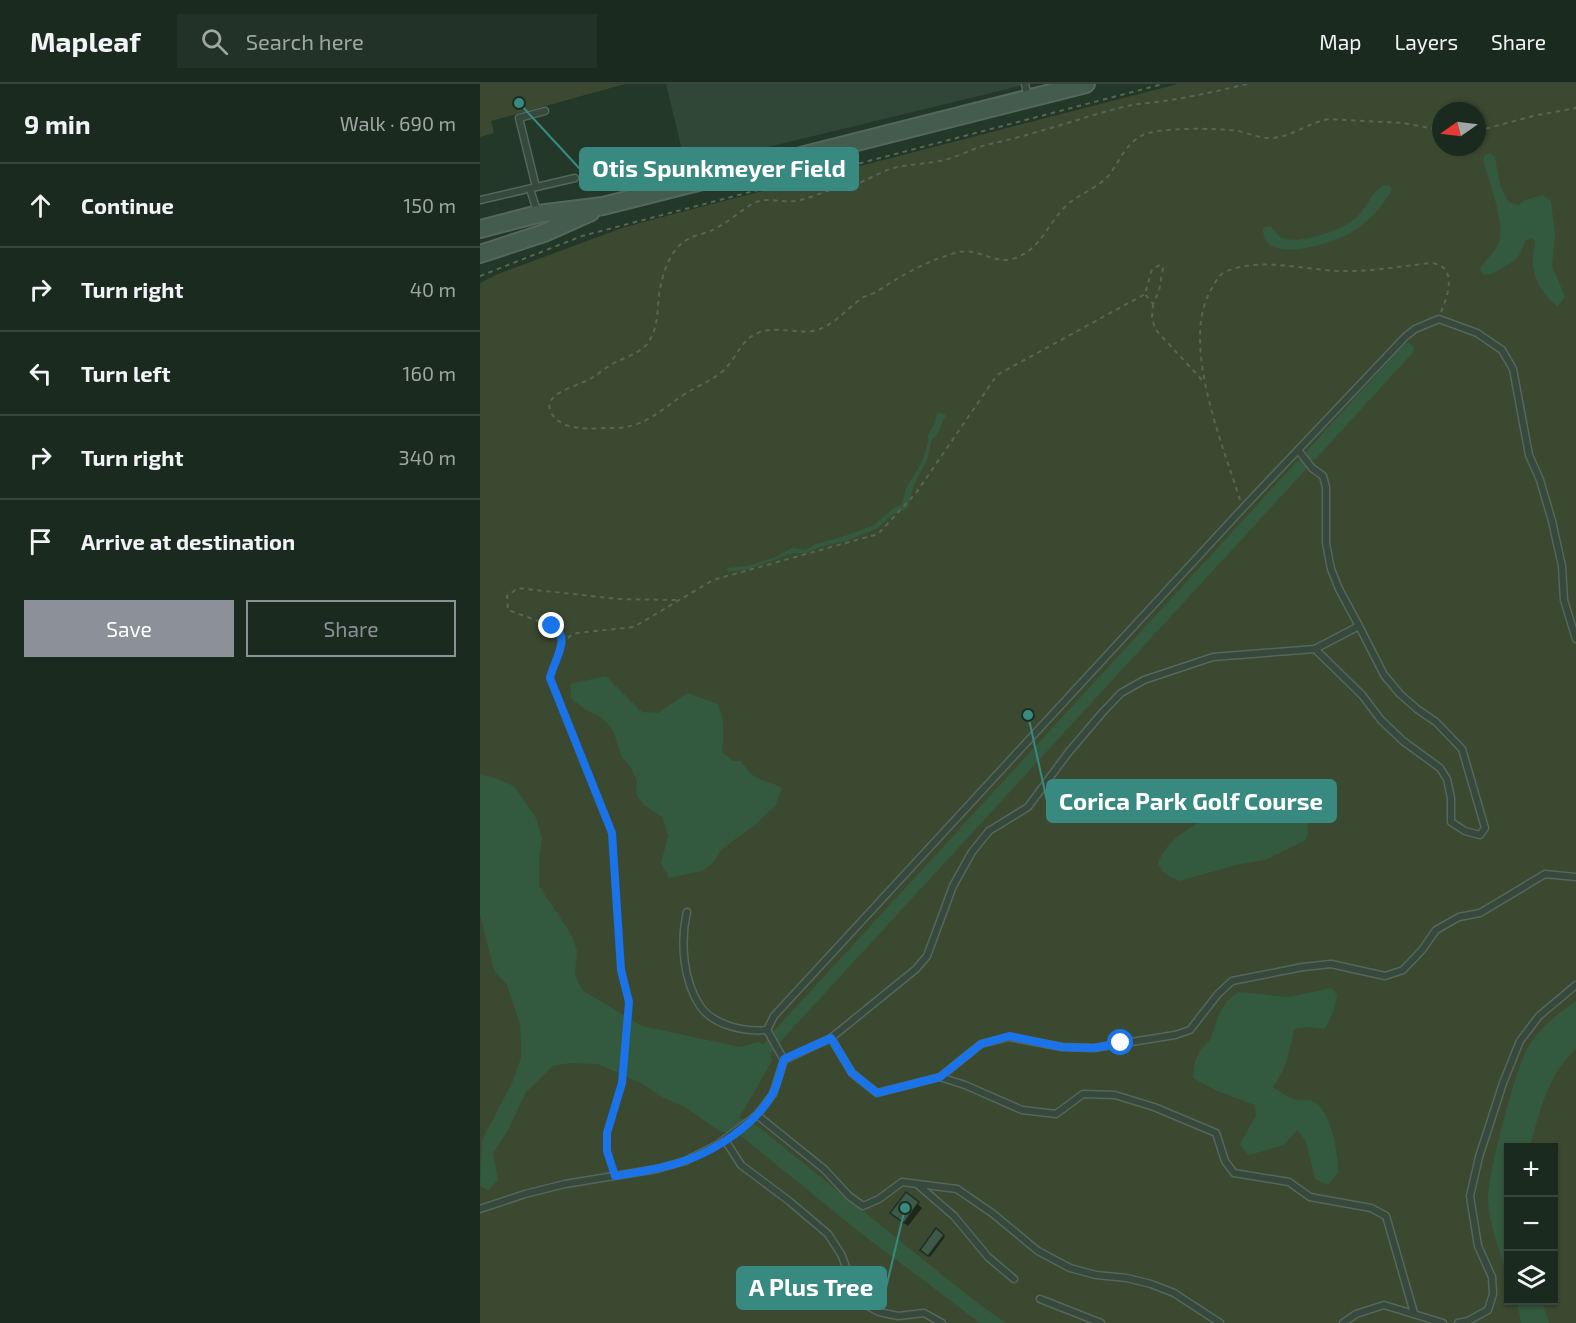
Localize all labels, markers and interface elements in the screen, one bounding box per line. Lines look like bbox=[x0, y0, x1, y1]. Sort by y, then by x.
search box bbox=[177, 14, 597, 68]
text: Mapleaf bbox=[30, 24, 141, 58]
icon: search bbox=[198, 25, 231, 58]
text: Search here bbox=[246, 28, 364, 54]
text: Map bbox=[1319, 29, 1361, 54]
text: Layers bbox=[1394, 29, 1458, 54]
text: Share bbox=[1491, 29, 1546, 54]
north arrow bbox=[1432, 102, 1486, 156]
text: 9 min bbox=[24, 108, 91, 139]
text: Walk · 690 m bbox=[340, 111, 456, 135]
callout: Otis Spunkmeyer Field bbox=[580, 148, 858, 190]
text: Otis Spunkmeyer Field bbox=[592, 153, 846, 182]
icon: ahead bbox=[24, 189, 57, 222]
text: Continue bbox=[81, 192, 174, 218]
text: 150 m bbox=[403, 193, 456, 217]
icon: right bbox=[24, 273, 57, 306]
text: Turn right bbox=[81, 276, 183, 302]
text: 40 m bbox=[410, 277, 456, 301]
icon: left bbox=[24, 357, 57, 390]
text: Turn left bbox=[81, 360, 170, 386]
text: 160 m bbox=[403, 361, 456, 385]
icon: right bbox=[24, 441, 57, 474]
text: Turn right bbox=[81, 444, 183, 470]
text: 340 m bbox=[399, 445, 456, 469]
icon: arrive bbox=[24, 525, 57, 558]
text: Arrive at destination bbox=[81, 528, 295, 554]
button: Save bbox=[24, 600, 234, 657]
button: Share bbox=[246, 600, 456, 657]
route end bbox=[538, 612, 564, 638]
callout: Corica Park Golf Course bbox=[1047, 780, 1336, 822]
text: Corica Park Golf Course bbox=[1059, 786, 1323, 815]
route start bbox=[1107, 1029, 1133, 1055]
map controls bbox=[1504, 1143, 1558, 1305]
button: + bbox=[1504, 1143, 1558, 1197]
button: − bbox=[1504, 1197, 1558, 1251]
button: layers bbox=[1504, 1251, 1558, 1305]
callout: A Plus Tree bbox=[737, 1267, 886, 1309]
text: A Plus Tree bbox=[749, 1272, 873, 1301]

